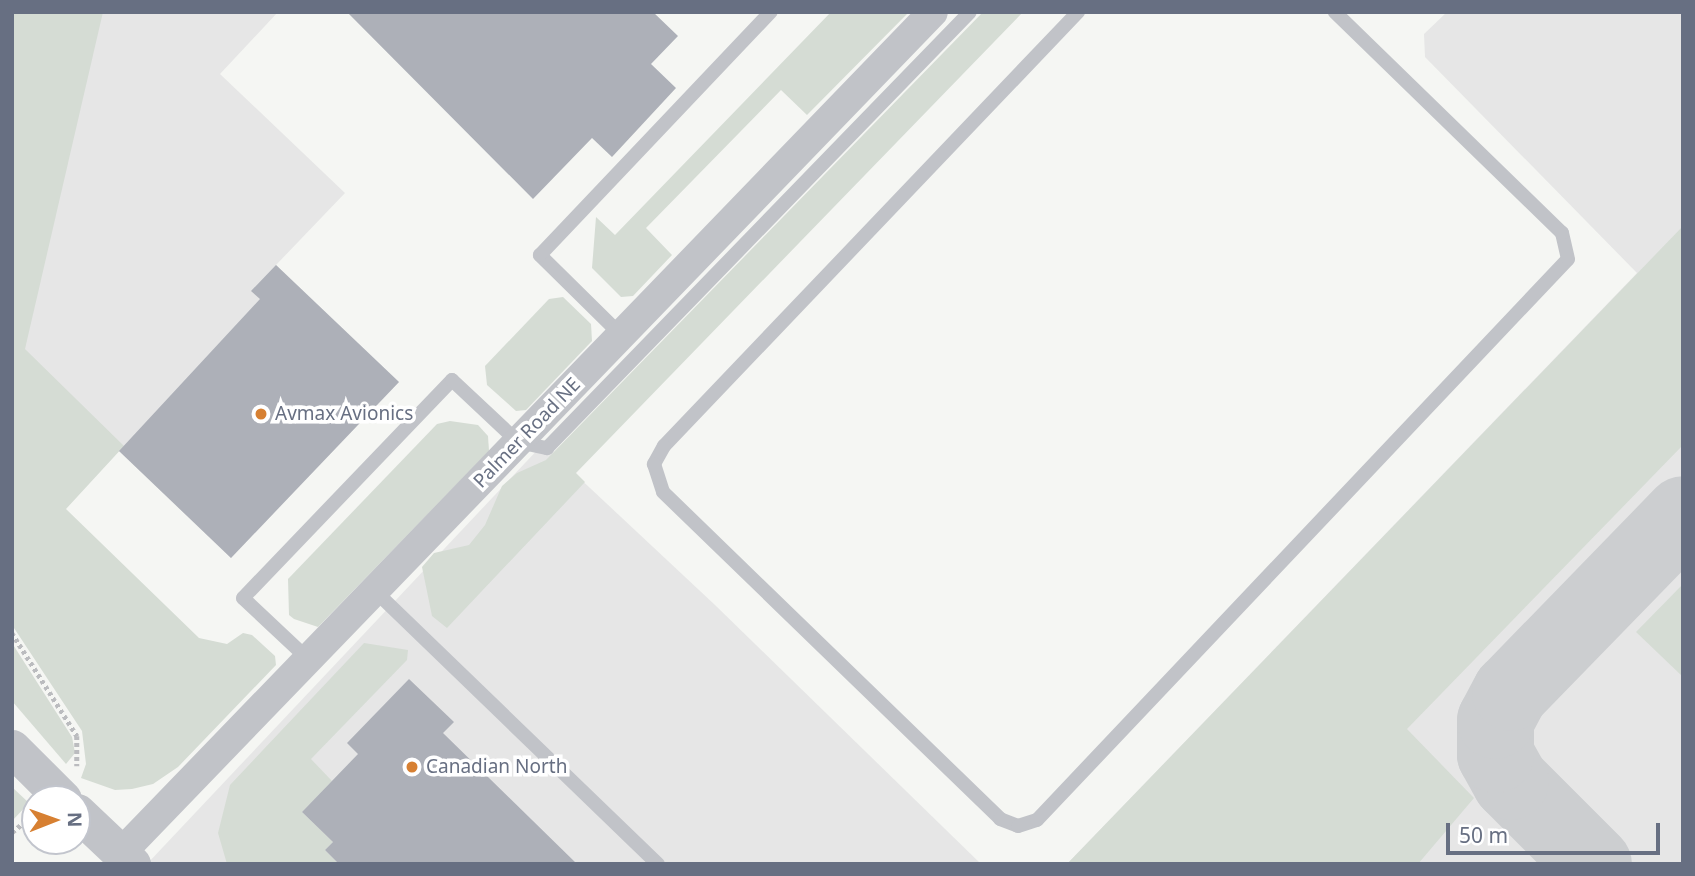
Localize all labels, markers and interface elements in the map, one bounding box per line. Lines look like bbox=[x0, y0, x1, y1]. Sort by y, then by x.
street label: Palmer Road NE bbox=[469, 373, 585, 493]
place label: Avmax Avionics bbox=[275, 403, 413, 425]
marker: Avmax Avionics bbox=[253, 406, 269, 422]
place label: Canadian North bbox=[426, 756, 567, 778]
marker: Canadian North bbox=[404, 759, 420, 775]
north arrow bbox=[21, 785, 91, 855]
scale bar bbox=[1450, 810, 1664, 854]
text: N bbox=[62, 812, 88, 828]
text: 50 m bbox=[1459, 821, 1508, 849]

